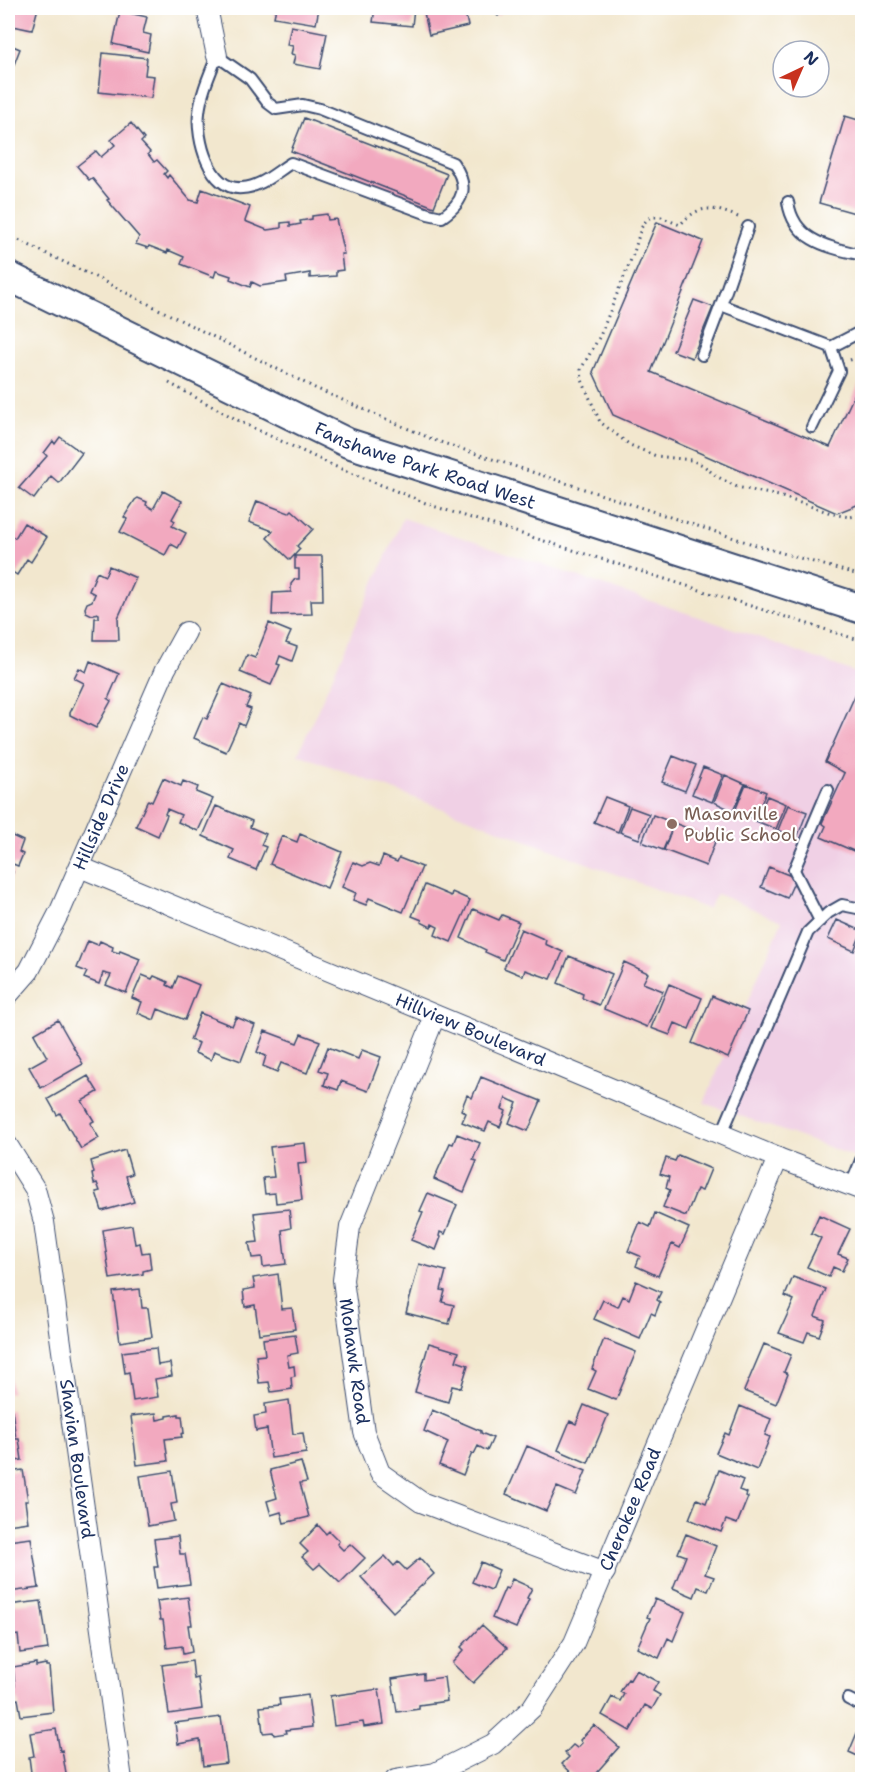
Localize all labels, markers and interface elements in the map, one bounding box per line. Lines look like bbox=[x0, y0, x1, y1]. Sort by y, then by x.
north arrow bbox=[771, 39, 831, 99]
text: N bbox=[799, 47, 823, 71]
street label: Fanshawe Park Road West bbox=[310, 416, 539, 515]
street label: Hillside Drive bbox=[67, 760, 135, 874]
place label: Masonville Public School bbox=[684, 802, 798, 847]
marker: Masonville Public School bbox=[665, 817, 679, 831]
street label: Hillview Boulevard bbox=[392, 988, 549, 1072]
street label: Mohawk Road bbox=[334, 1297, 375, 1426]
street label: Shavian Boulevard bbox=[54, 1377, 100, 1540]
street label: Cherokee Road bbox=[594, 1444, 667, 1574]

